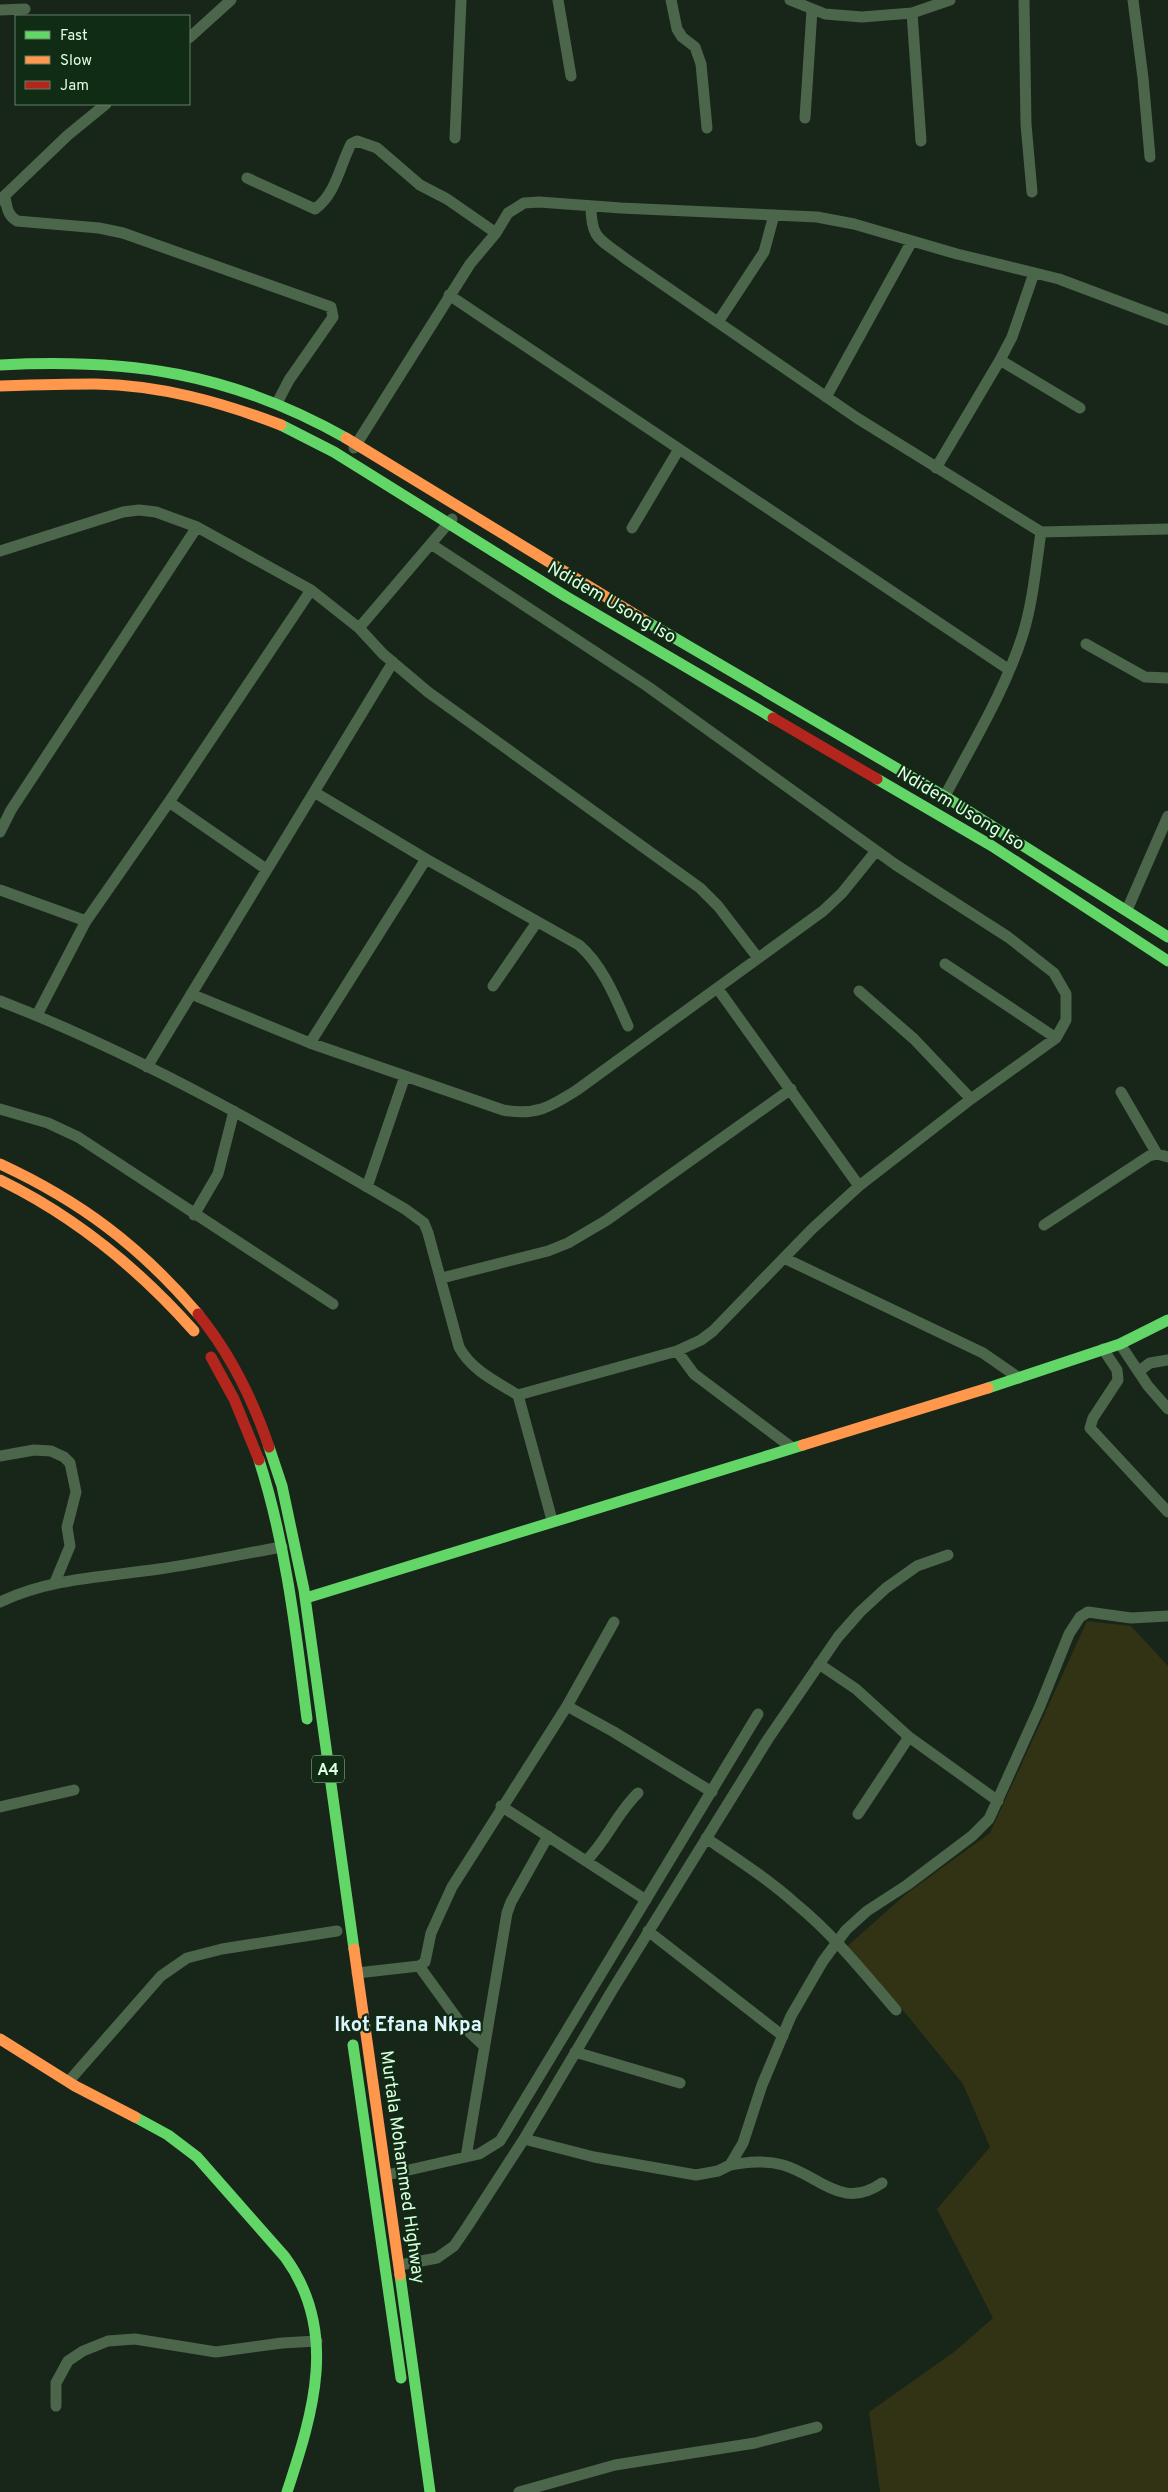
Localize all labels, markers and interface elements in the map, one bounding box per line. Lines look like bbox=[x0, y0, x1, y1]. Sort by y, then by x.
legend bbox=[15, 15, 190, 105]
text: Fast bbox=[60, 27, 88, 46]
text: Slow bbox=[60, 52, 92, 71]
text: Jam bbox=[60, 77, 89, 96]
street label: Ndidem Usong Iso bbox=[543, 557, 680, 650]
street label: Ndidem Usong Iso bbox=[892, 762, 1028, 857]
road number: A4 bbox=[312, 1756, 344, 1782]
district label: Ikot Efana Nkpa bbox=[334, 2013, 482, 2039]
street label: Murtala Mohammed Highway bbox=[374, 2049, 429, 2285]

